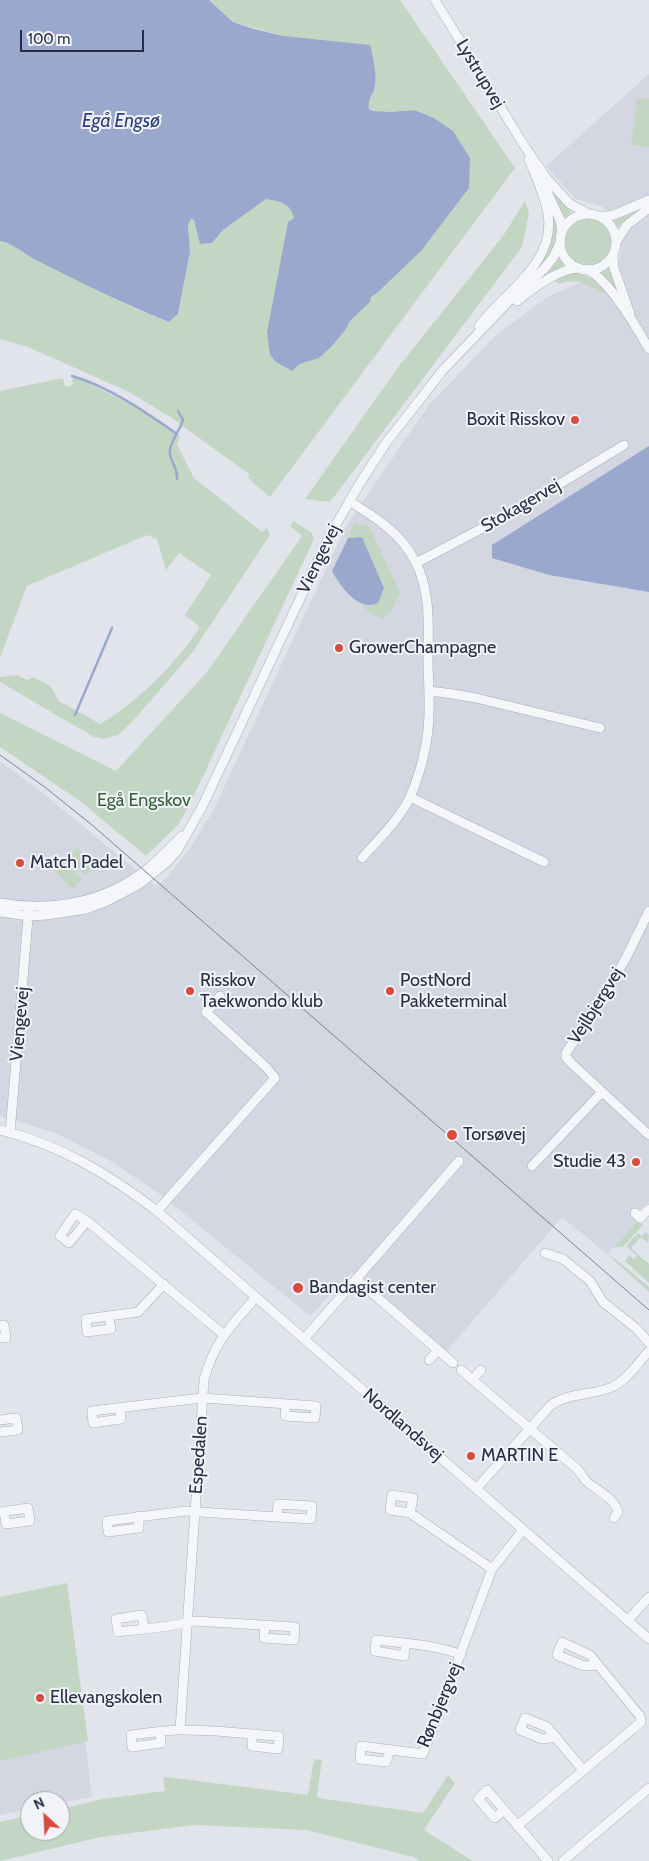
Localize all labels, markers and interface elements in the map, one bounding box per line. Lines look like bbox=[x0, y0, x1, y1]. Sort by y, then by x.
scale bar bbox=[22, 20, 146, 52]
text: 100 m bbox=[28, 30, 70, 48]
street label: Lystrupvej bbox=[451, 35, 509, 113]
water label: Egå Engsø bbox=[82, 110, 160, 132]
place label: Boxit Risskov bbox=[467, 409, 565, 431]
marker: Boxit Risskov bbox=[569, 414, 581, 426]
street label: Stokagervej bbox=[477, 475, 565, 537]
street label: Viengevej bbox=[293, 521, 345, 597]
place label: GrowerChampagne bbox=[349, 637, 496, 659]
marker: GrowerChampagne bbox=[333, 642, 345, 654]
park label: Egå Engskov bbox=[97, 790, 191, 812]
place label: Match Padel bbox=[30, 852, 123, 874]
marker: Match Padel bbox=[14, 857, 26, 869]
street label: Vejlbjergvej bbox=[564, 964, 628, 1048]
place label: Risskov Taekwondo klub bbox=[200, 970, 323, 1012]
place label: PostNord Pakketerminal bbox=[400, 970, 507, 1012]
marker: Risskov Taekwondo klub bbox=[184, 985, 196, 997]
marker: PostNord Pakketerminal bbox=[384, 985, 396, 997]
street label: Viengevej bbox=[6, 986, 34, 1062]
place label: Torsøvej bbox=[463, 1124, 526, 1146]
marker: Torsøvej bbox=[445, 1128, 459, 1142]
place label: Studie 43 bbox=[553, 1151, 626, 1173]
marker: Studie 43 bbox=[630, 1156, 642, 1168]
place label: Bandagist center bbox=[309, 1277, 436, 1299]
marker: Bandagist center bbox=[291, 1281, 305, 1295]
street label: Nordlandsvej bbox=[358, 1384, 448, 1466]
street label: Espedalen bbox=[185, 1415, 213, 1495]
place label: MARTIN E bbox=[481, 1445, 558, 1467]
marker: MARTIN E bbox=[465, 1450, 477, 1462]
street label: Rønbjergvej bbox=[413, 1659, 467, 1751]
place label: Ellevangskolen bbox=[50, 1687, 162, 1709]
marker: Ellevangskolen bbox=[34, 1692, 46, 1704]
north arrow bbox=[20, 1791, 70, 1841]
text: N bbox=[31, 1793, 47, 1814]

